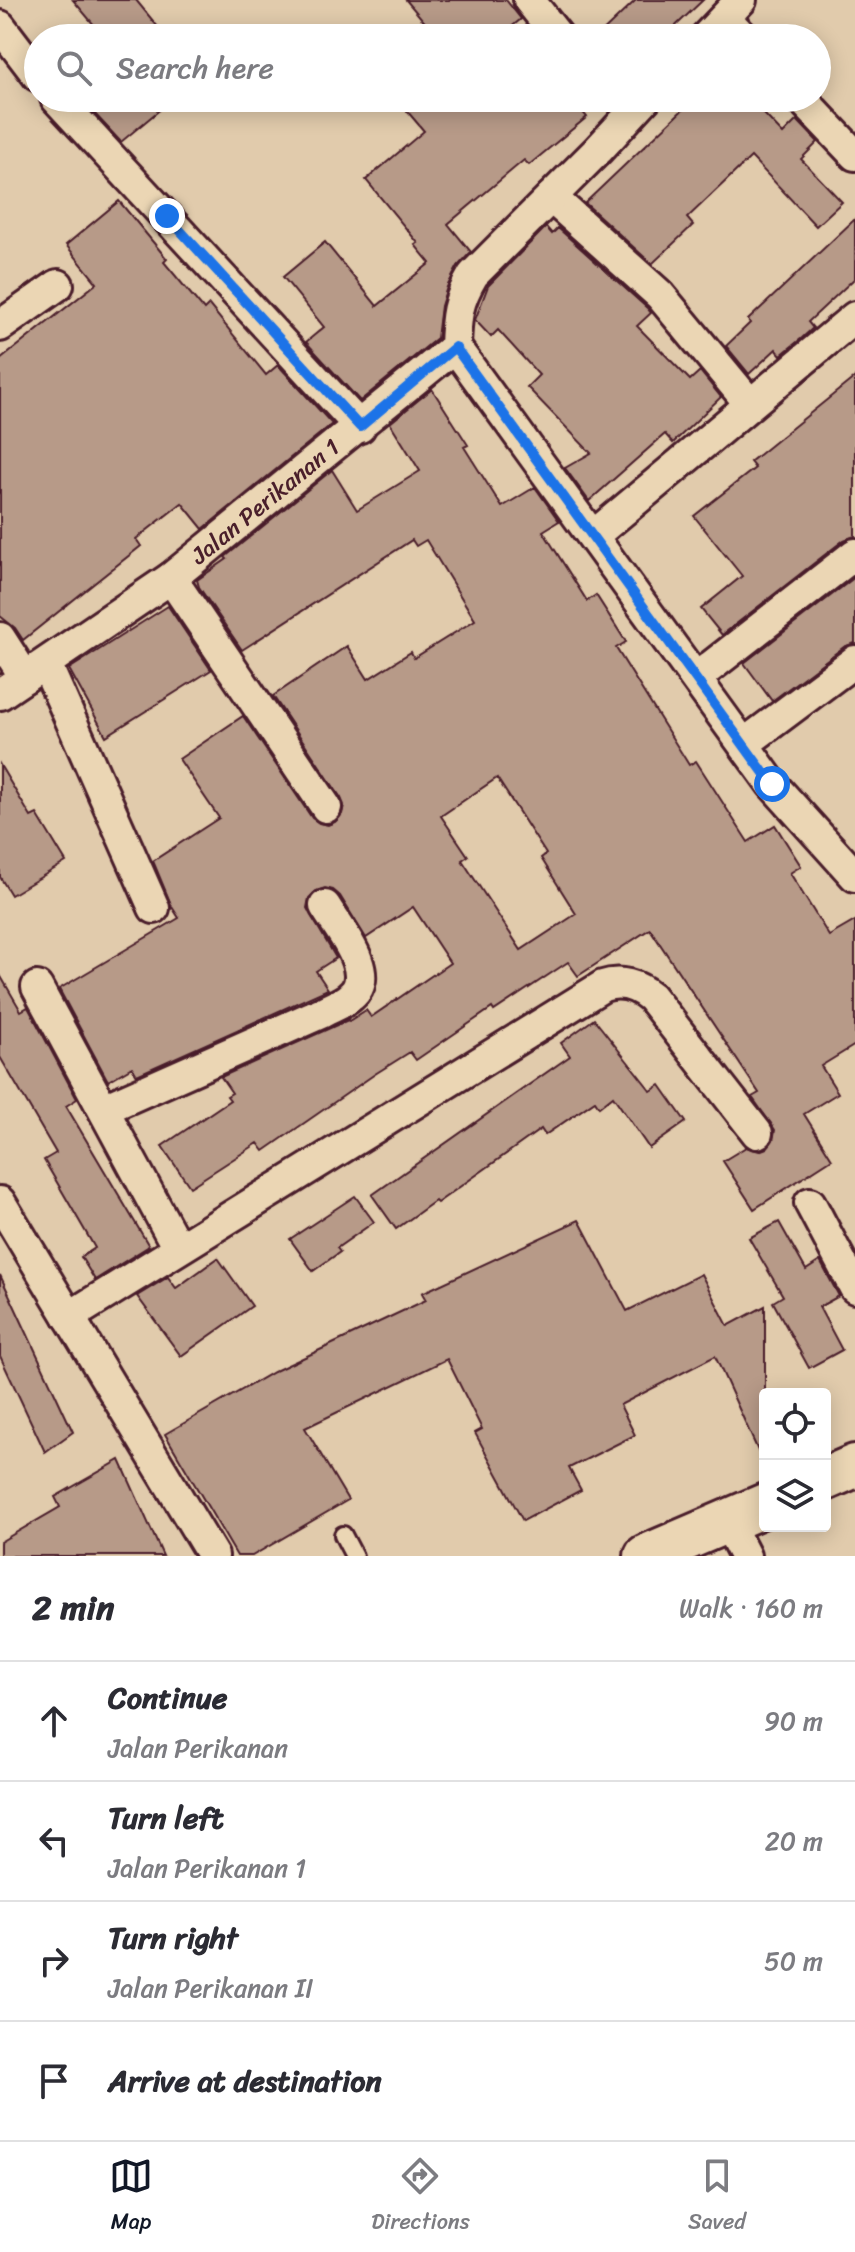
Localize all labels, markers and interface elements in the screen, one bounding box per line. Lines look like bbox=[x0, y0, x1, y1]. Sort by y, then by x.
search box bbox=[24, 24, 831, 112]
text: Search here bbox=[116, 41, 274, 95]
icon: search bbox=[52, 46, 96, 90]
route end bbox=[149, 198, 185, 234]
street label: Jalan Perikanan 1 bbox=[180, 427, 349, 576]
route start bbox=[754, 766, 790, 802]
map controls bbox=[759, 1388, 831, 1532]
button: locate bbox=[759, 1388, 831, 1460]
button: layers bbox=[759, 1460, 831, 1532]
text: 2 min bbox=[32, 1578, 114, 1638]
text: Walk · 160 m bbox=[679, 1585, 823, 1631]
text: Continue bbox=[108, 1671, 227, 1725]
text: 90 m bbox=[764, 1698, 823, 1744]
icon: ahead bbox=[32, 1699, 76, 1743]
text: Jalan Perikanan bbox=[108, 1725, 288, 1771]
text: Turn left bbox=[108, 1791, 224, 1845]
text: 20 m bbox=[765, 1818, 823, 1864]
icon: left bbox=[32, 1819, 76, 1863]
text: Jalan Perikanan 1 bbox=[108, 1845, 306, 1891]
text: Turn right bbox=[108, 1911, 238, 1965]
text: 50 m bbox=[764, 1938, 823, 1984]
icon: right bbox=[32, 1939, 76, 1983]
text: Jalan Perikanan II bbox=[108, 1965, 313, 2011]
text: Arrive at destination bbox=[108, 2054, 382, 2108]
icon: arrive bbox=[32, 2059, 76, 2103]
tab: Map bbox=[109, 2154, 153, 2241]
tab: Directions bbox=[371, 2154, 470, 2241]
tab: Saved bbox=[688, 2154, 746, 2241]

